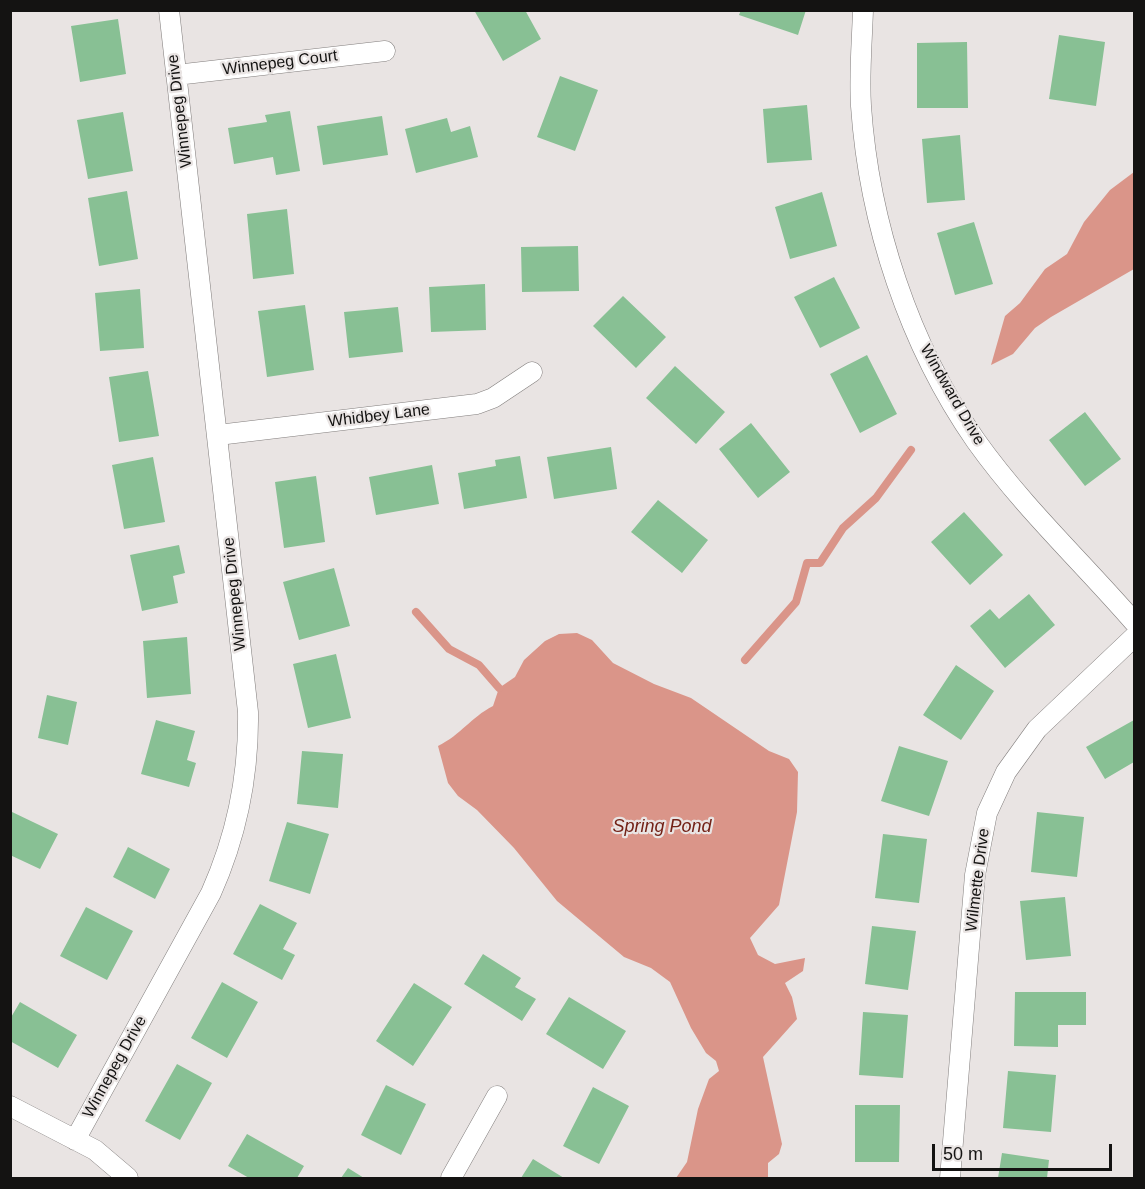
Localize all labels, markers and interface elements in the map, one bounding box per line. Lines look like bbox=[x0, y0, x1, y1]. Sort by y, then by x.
street label: Winnepeg Court bbox=[221, 46, 339, 80]
street label: Winnepeg Drive bbox=[164, 53, 196, 169]
street label: Windward Drive bbox=[915, 341, 989, 449]
street label: Whidbey Lane bbox=[327, 400, 431, 432]
street label: Winnepeg Drive bbox=[220, 536, 250, 652]
water label: Spring Pond bbox=[612, 816, 712, 838]
street label: Wilmette Drive bbox=[962, 827, 994, 933]
street label: Winnepeg Drive bbox=[79, 1013, 151, 1121]
scale bar bbox=[935, 1132, 1115, 1170]
text: 50 m bbox=[943, 1144, 983, 1164]

